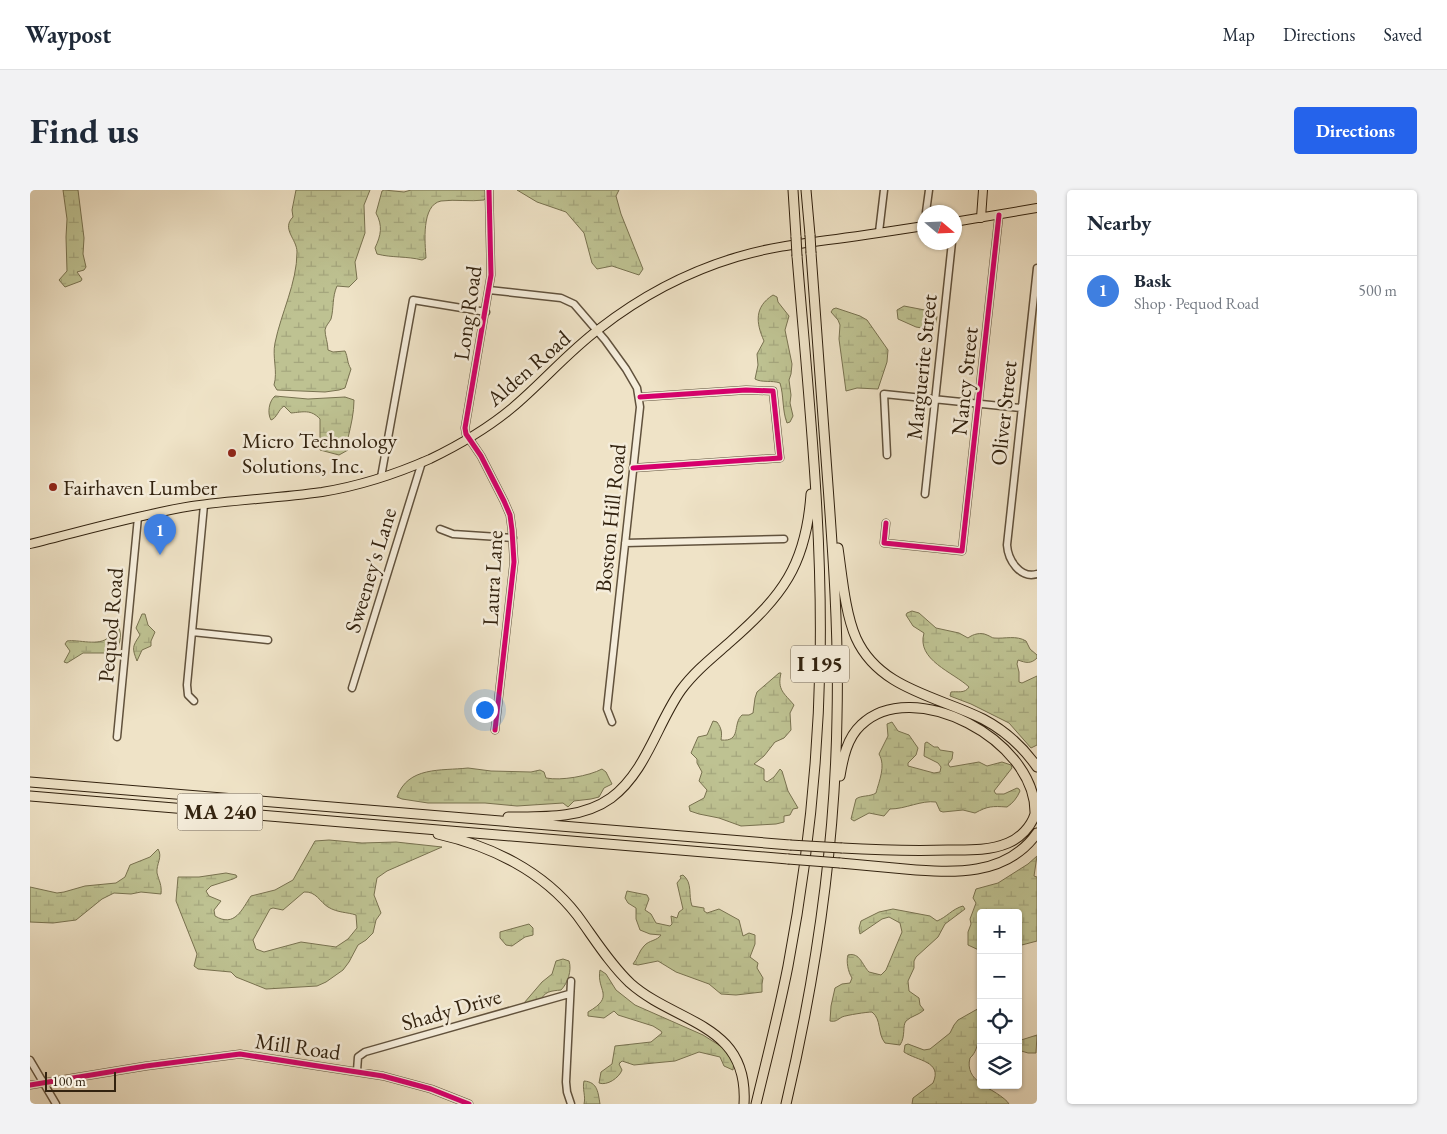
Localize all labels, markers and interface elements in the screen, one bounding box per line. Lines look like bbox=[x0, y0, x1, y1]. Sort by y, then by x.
text: Waypost bbox=[25, 19, 111, 50]
text: Map bbox=[1223, 23, 1255, 46]
text: Directions bbox=[1283, 23, 1355, 46]
text: Saved bbox=[1383, 23, 1422, 46]
button: Directions bbox=[1294, 107, 1417, 154]
text: Find us bbox=[30, 108, 139, 153]
north arrow bbox=[917, 205, 962, 250]
text: Nearby bbox=[1087, 209, 1151, 236]
street label: Long Road bbox=[446, 263, 489, 362]
text: Bask bbox=[1134, 268, 1171, 293]
text: 1 bbox=[1099, 280, 1107, 301]
text: 500 m bbox=[1358, 280, 1397, 301]
street label: Marguerite Street bbox=[899, 293, 944, 441]
text: Shop · Pequod Road bbox=[1134, 293, 1259, 314]
street label: Alden Road bbox=[479, 323, 577, 414]
street label: Nancy Street bbox=[944, 325, 985, 437]
street label: Oliver Street bbox=[984, 359, 1023, 467]
place label: Micro Technology Solutions, Inc. bbox=[242, 426, 397, 480]
street label: Boston Hill Road bbox=[588, 442, 633, 594]
marker: Micro Technology Solutions, Inc. bbox=[226, 447, 238, 459]
place label: Fairhaven Lumber bbox=[63, 473, 218, 502]
marker: Fairhaven Lumber bbox=[47, 481, 59, 493]
street label: Sweeney's Lane bbox=[338, 504, 403, 636]
pin: 1 bbox=[144, 514, 176, 555]
street label: Laura Lane bbox=[476, 529, 510, 627]
street label: Pequod Road bbox=[91, 566, 130, 684]
road number: I 195 bbox=[791, 646, 849, 682]
your location bbox=[472, 697, 498, 723]
road number: MA 240 bbox=[178, 794, 262, 830]
map controls bbox=[977, 909, 1022, 1089]
button: + bbox=[977, 909, 1022, 954]
button: − bbox=[977, 954, 1022, 999]
street label: Shady Drive bbox=[398, 981, 505, 1038]
button: locate bbox=[977, 999, 1022, 1044]
street label: Mill Road bbox=[253, 1026, 343, 1067]
button: layers bbox=[977, 1044, 1022, 1089]
scale bar bbox=[45, 1069, 116, 1092]
text: 100 m bbox=[52, 1072, 86, 1090]

